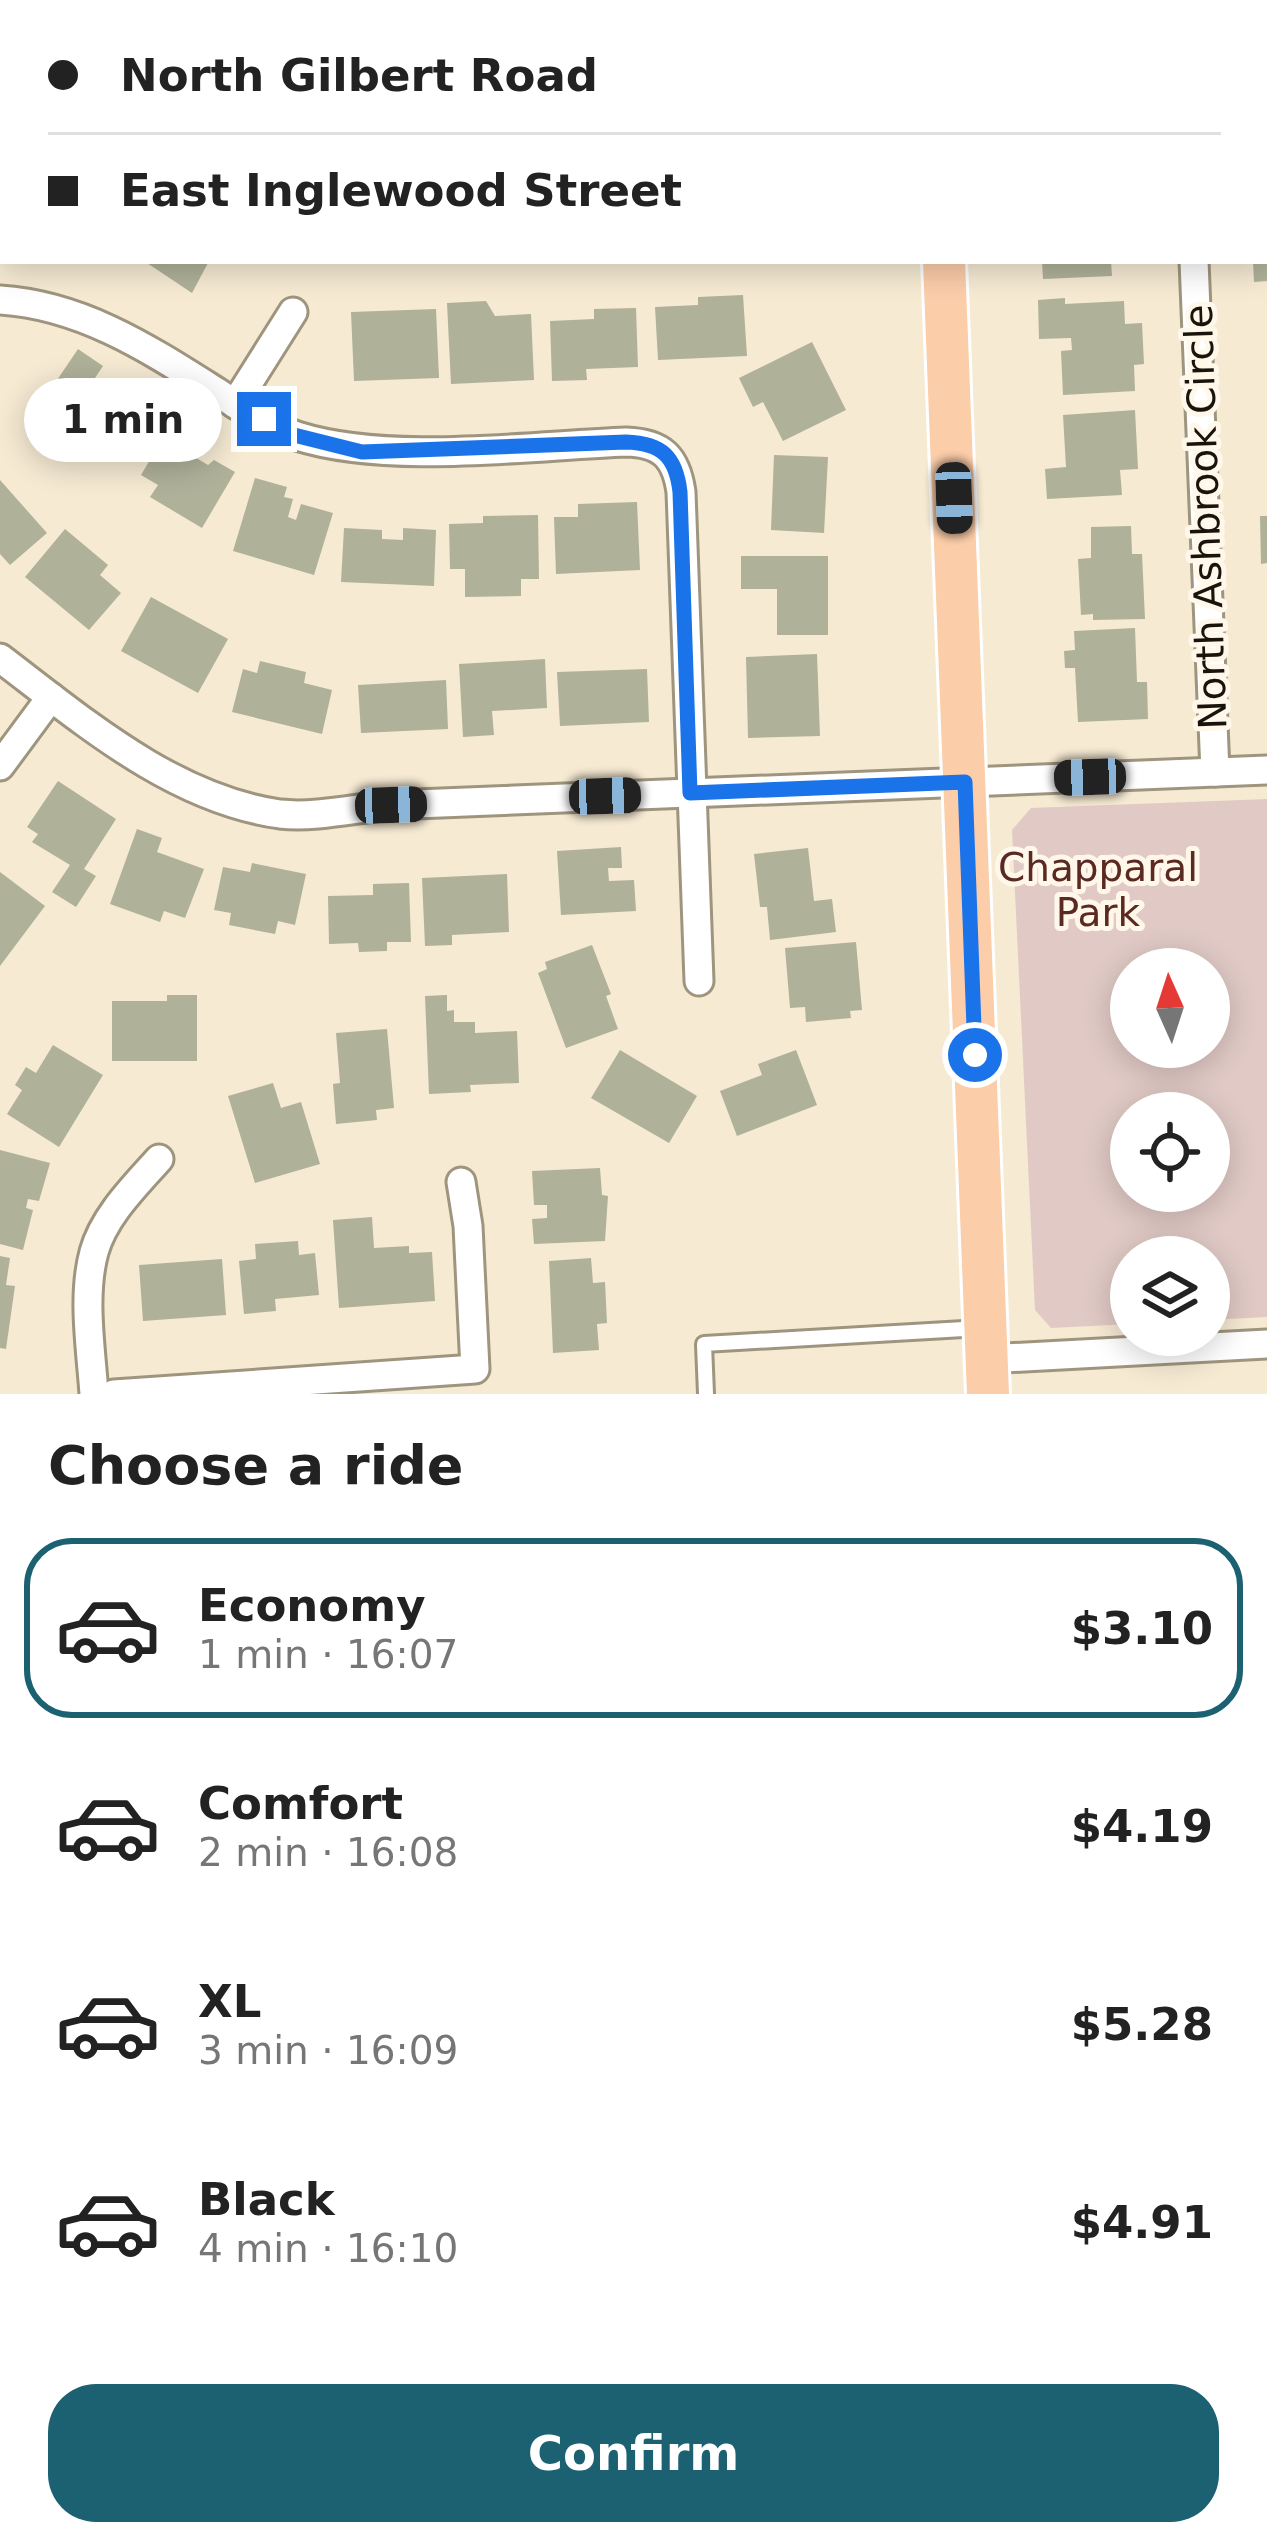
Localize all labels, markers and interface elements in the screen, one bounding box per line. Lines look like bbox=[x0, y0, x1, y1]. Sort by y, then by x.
text: North Gilbert Road bbox=[120, 49, 598, 102]
text: East Inglewood Street bbox=[120, 164, 682, 217]
street label: North Ashbrook Circle bbox=[1176, 304, 1235, 730]
callout: 1 min bbox=[24, 377, 222, 461]
route end bbox=[237, 392, 291, 446]
text: 1 min bbox=[62, 397, 184, 442]
car bbox=[935, 461, 973, 535]
car bbox=[1053, 758, 1127, 796]
car bbox=[568, 777, 642, 815]
car bbox=[354, 786, 428, 824]
park label: Chapparal Park bbox=[998, 845, 1198, 935]
north arrow bbox=[1110, 948, 1230, 1068]
map controls bbox=[1110, 948, 1230, 1356]
route start bbox=[948, 1028, 1002, 1082]
button: locate bbox=[1110, 1092, 1230, 1212]
button: layers bbox=[1110, 1236, 1230, 1356]
text: Choose a ride bbox=[48, 1434, 464, 1497]
icon: car bbox=[54, 1574, 162, 1682]
text: Economy bbox=[198, 1579, 426, 1632]
text: $3.10 bbox=[1071, 1602, 1213, 1655]
text: 1 min · 16:07 bbox=[198, 1632, 458, 1677]
icon: car bbox=[54, 1772, 162, 1880]
text: Comfort bbox=[198, 1777, 403, 1830]
text: $4.19 bbox=[1071, 1800, 1213, 1853]
text: 2 min · 16:08 bbox=[198, 1830, 458, 1875]
icon: car bbox=[54, 1970, 162, 2078]
text: XL bbox=[198, 1975, 261, 2028]
text: $5.28 bbox=[1071, 1998, 1213, 2051]
text: 3 min · 16:09 bbox=[198, 2028, 458, 2073]
icon: car bbox=[54, 2168, 162, 2276]
text: Black bbox=[198, 2173, 335, 2226]
text: $4.91 bbox=[1071, 2196, 1213, 2249]
text: 4 min · 16:10 bbox=[198, 2226, 458, 2271]
button: Confirm bbox=[48, 2384, 1219, 2522]

